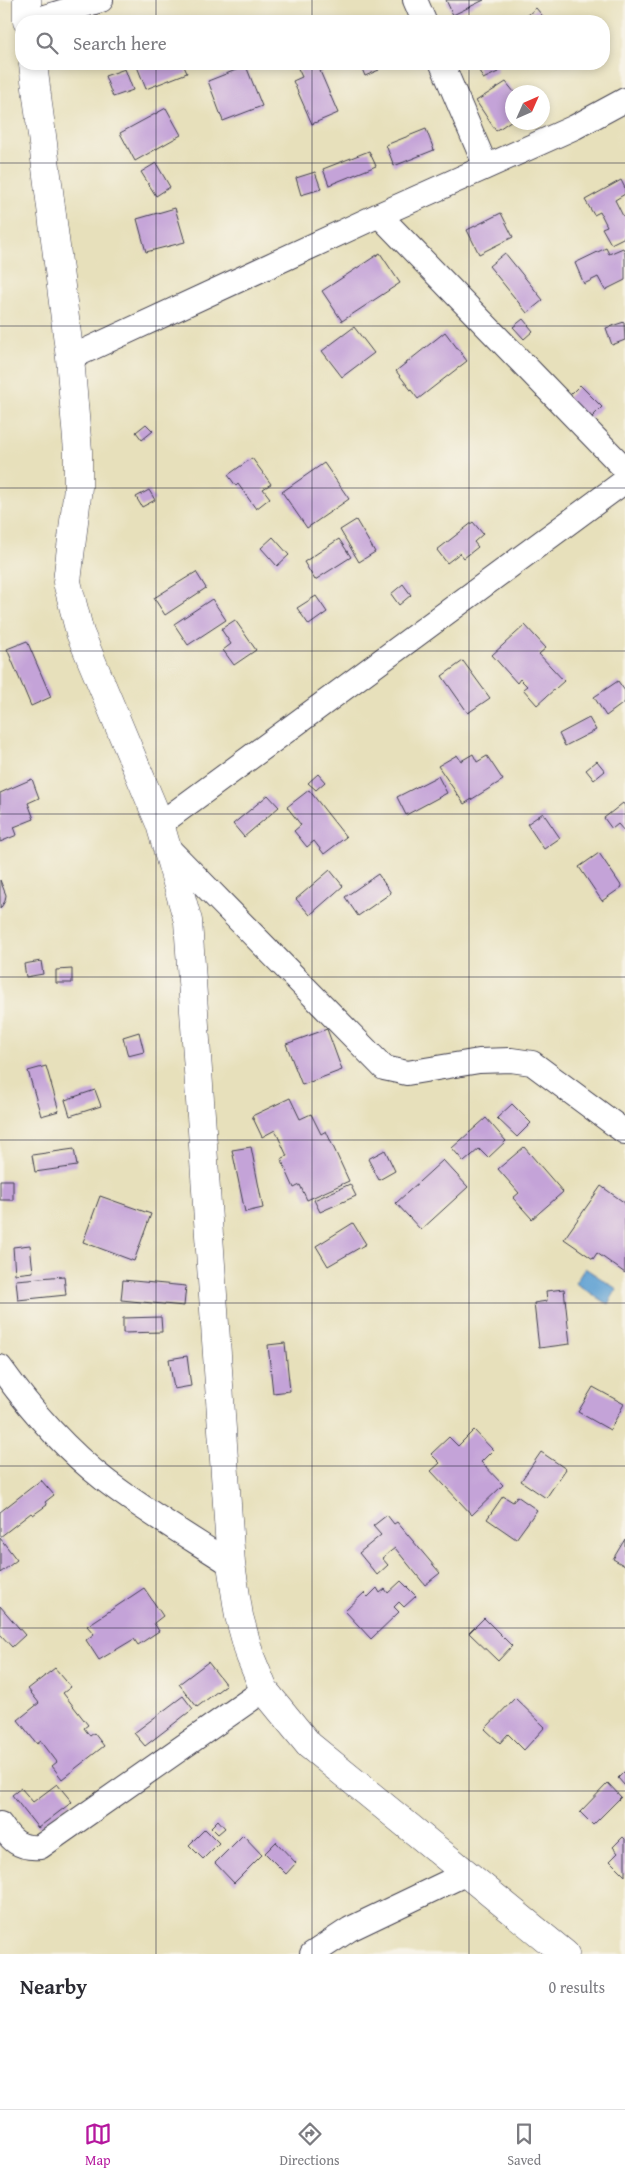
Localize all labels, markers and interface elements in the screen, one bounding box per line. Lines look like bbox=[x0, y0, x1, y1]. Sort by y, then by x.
search box bbox=[15, 15, 610, 70]
icon: search bbox=[33, 29, 61, 57]
text: Search here bbox=[73, 29, 167, 57]
north arrow bbox=[505, 85, 550, 130]
text: Nearby bbox=[20, 1971, 87, 2002]
text: 0 results bbox=[548, 1975, 605, 1999]
tab: Map bbox=[84, 2120, 112, 2170]
tab: Directions bbox=[279, 2120, 340, 2170]
tab: Saved bbox=[507, 2120, 541, 2170]

